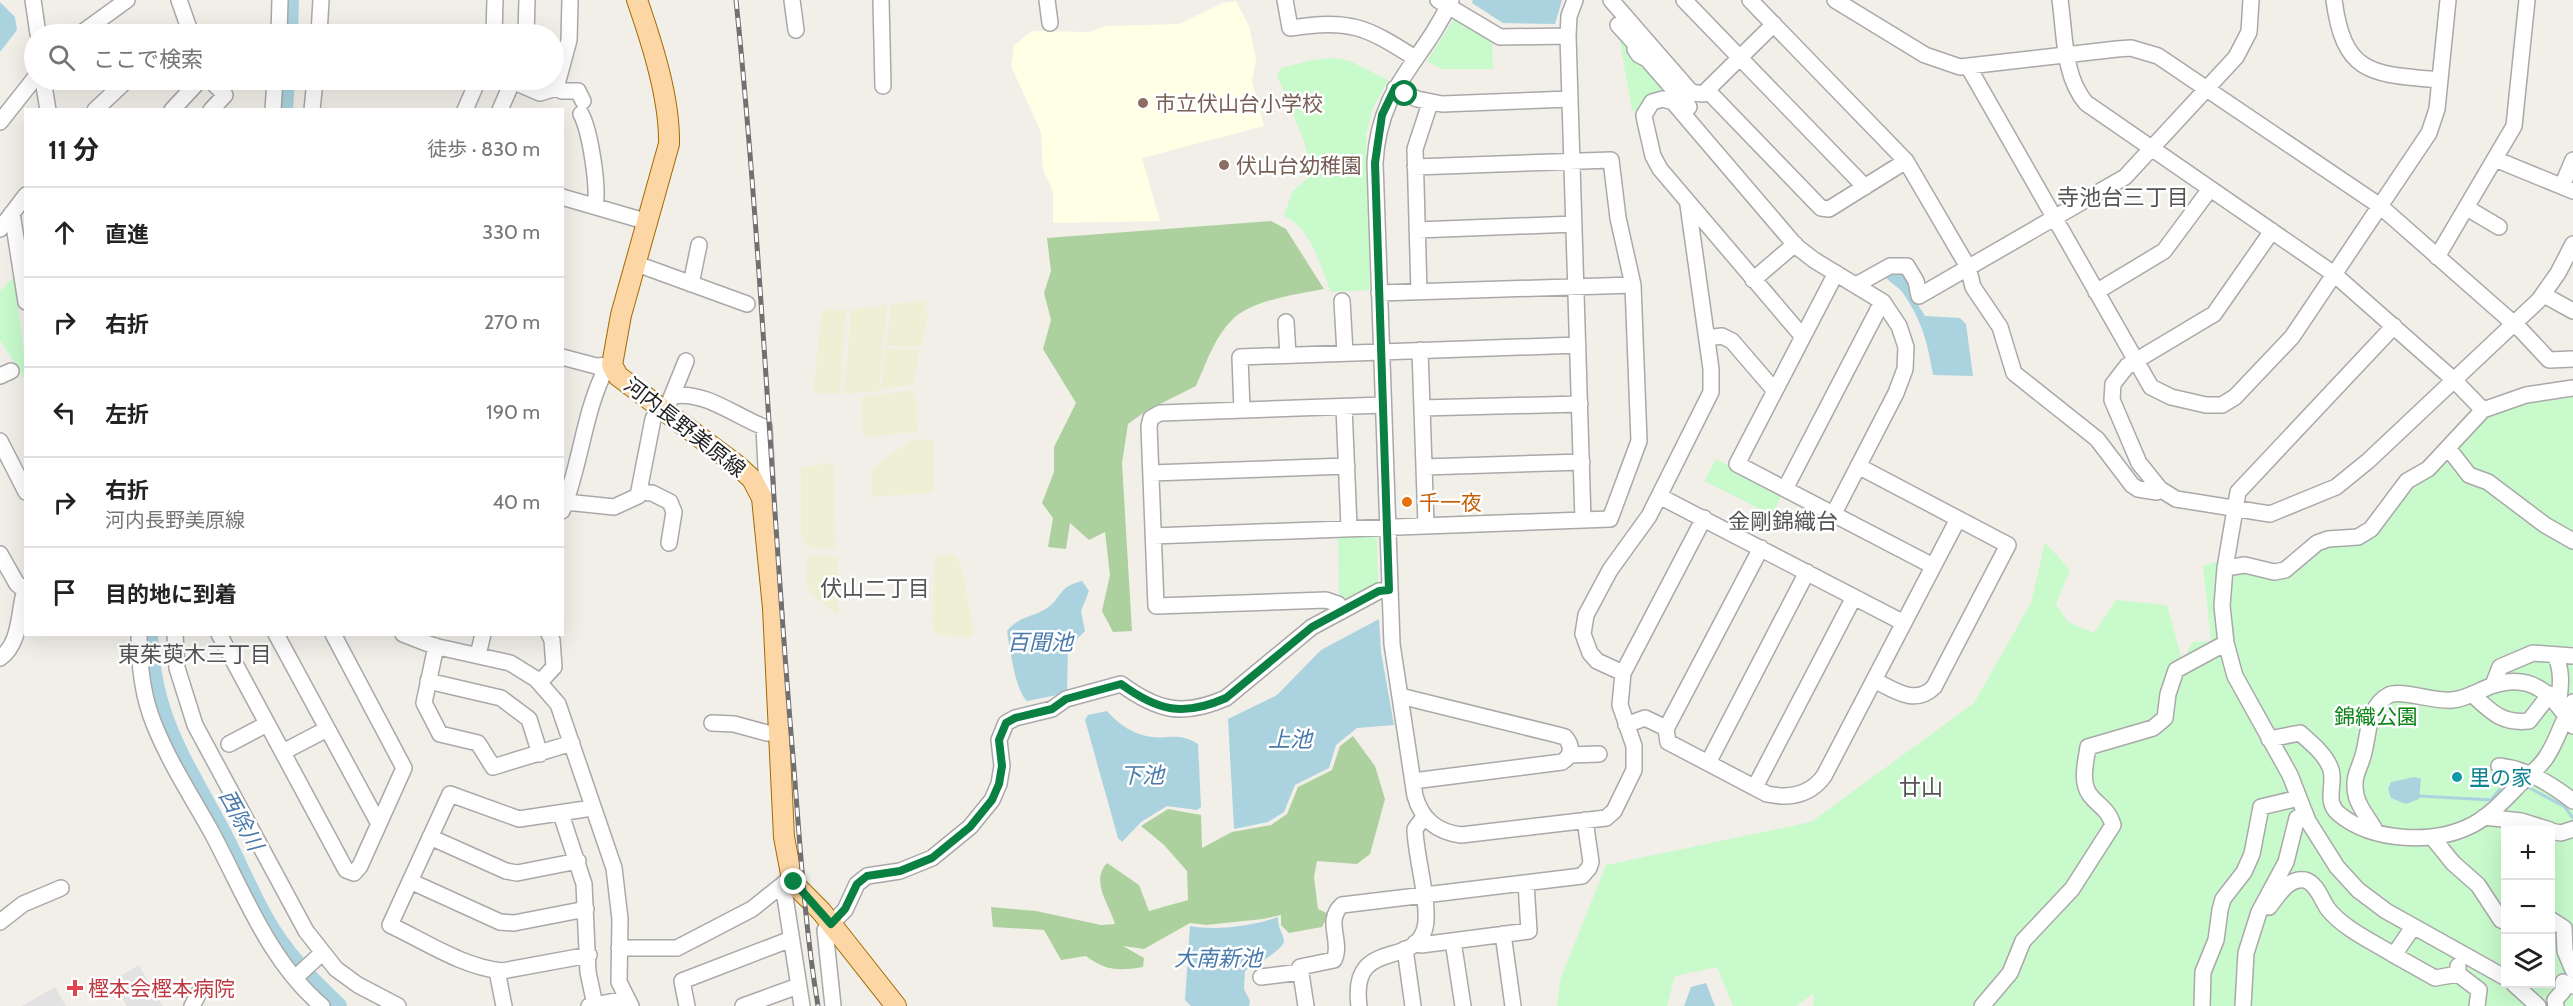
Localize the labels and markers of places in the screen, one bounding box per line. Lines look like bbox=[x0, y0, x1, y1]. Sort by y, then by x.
place label: 市立伏山台小学校 bbox=[1155, 91, 1323, 116]
marker: 市立伏山台小学校 bbox=[1136, 96, 1150, 110]
place label: 伏山台幼稚園 bbox=[1236, 153, 1362, 178]
marker: 伏山台幼稚園 bbox=[1217, 158, 1231, 172]
place label: 千一夜 bbox=[1419, 490, 1482, 515]
marker: 千一夜 bbox=[1400, 495, 1414, 509]
place label: 里の家 bbox=[2469, 765, 2532, 790]
marker: 里の家 bbox=[2450, 770, 2464, 784]
place label: 樫本会樫本病院 bbox=[88, 976, 235, 1001]
marker: 樫本会樫本病院 bbox=[66, 979, 84, 997]

